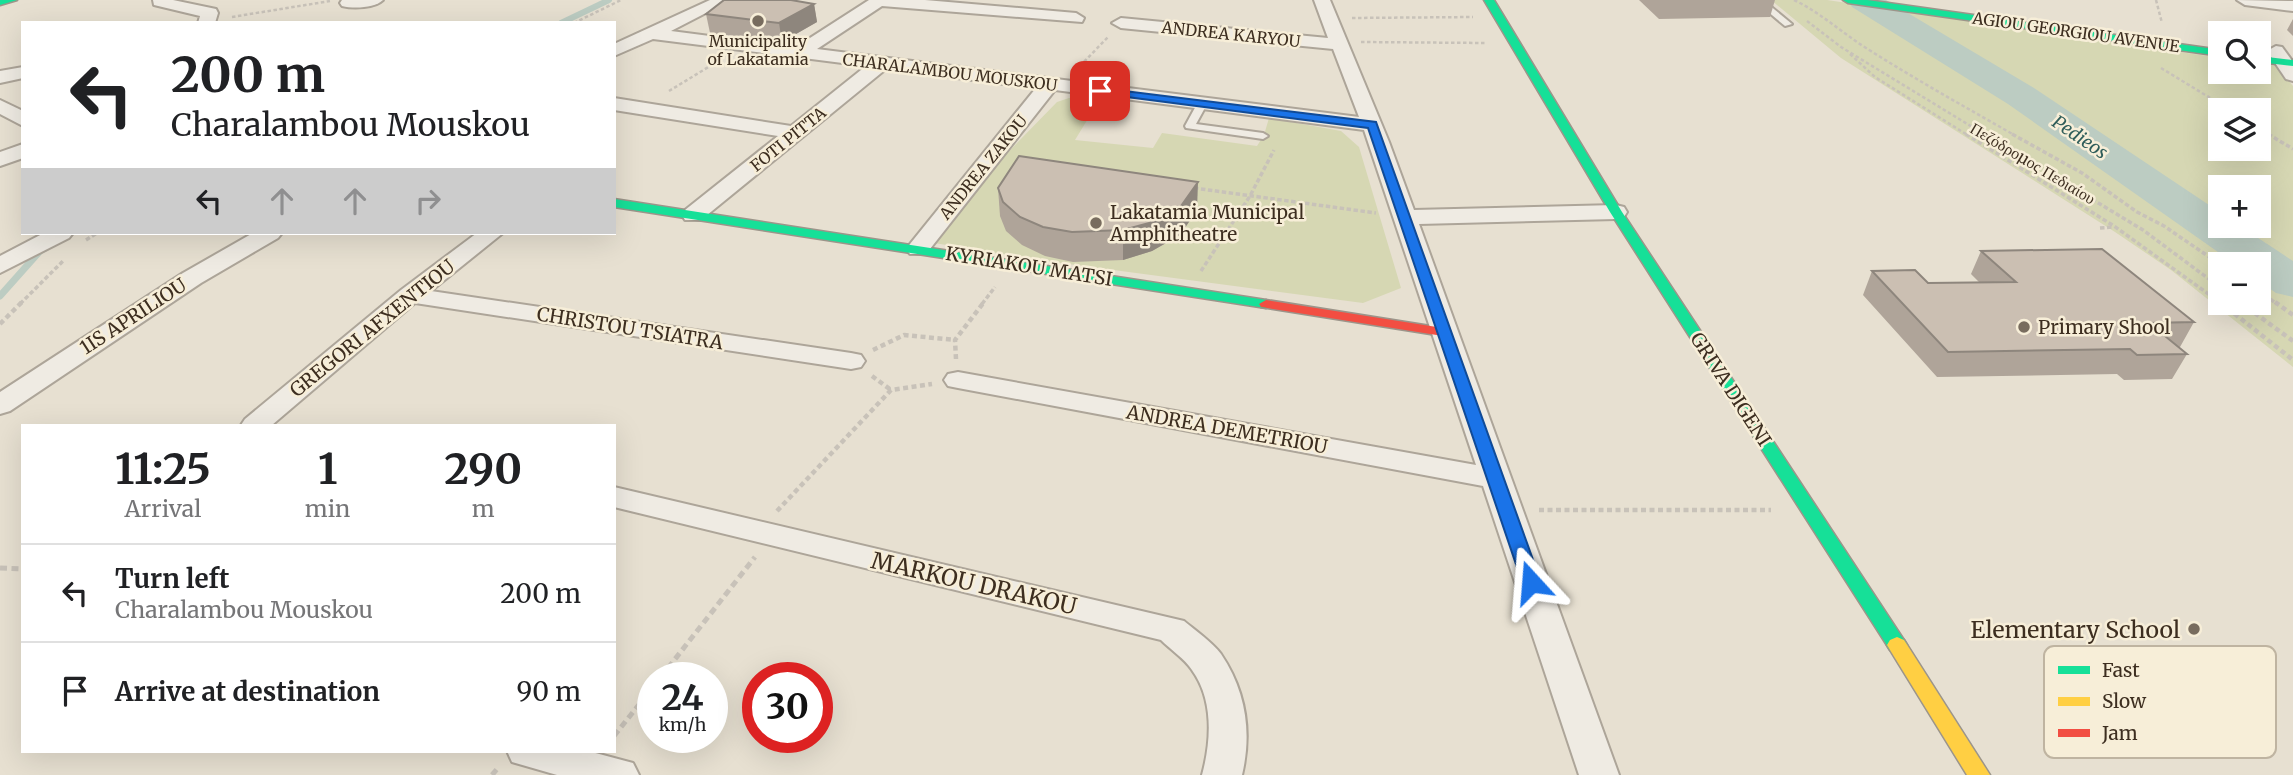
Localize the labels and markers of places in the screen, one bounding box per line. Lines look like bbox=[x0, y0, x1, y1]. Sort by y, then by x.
marker: Municipality of Lakatamia bbox=[750, 13, 766, 29]
place label: Municipality of Lakatamia bbox=[707, 31, 809, 69]
pin bbox=[1070, 61, 1130, 121]
place label: Lakatamia Municipal Amphitheatre bbox=[1109, 200, 1304, 246]
marker: Lakatamia Municipal Amphitheatre bbox=[1088, 215, 1104, 231]
place label: Primary Shool bbox=[2038, 315, 2171, 339]
marker: Primary Shool bbox=[2016, 319, 2032, 335]
place label: Elementary School bbox=[1971, 615, 2180, 644]
marker: Elementary School bbox=[2186, 621, 2202, 637]

